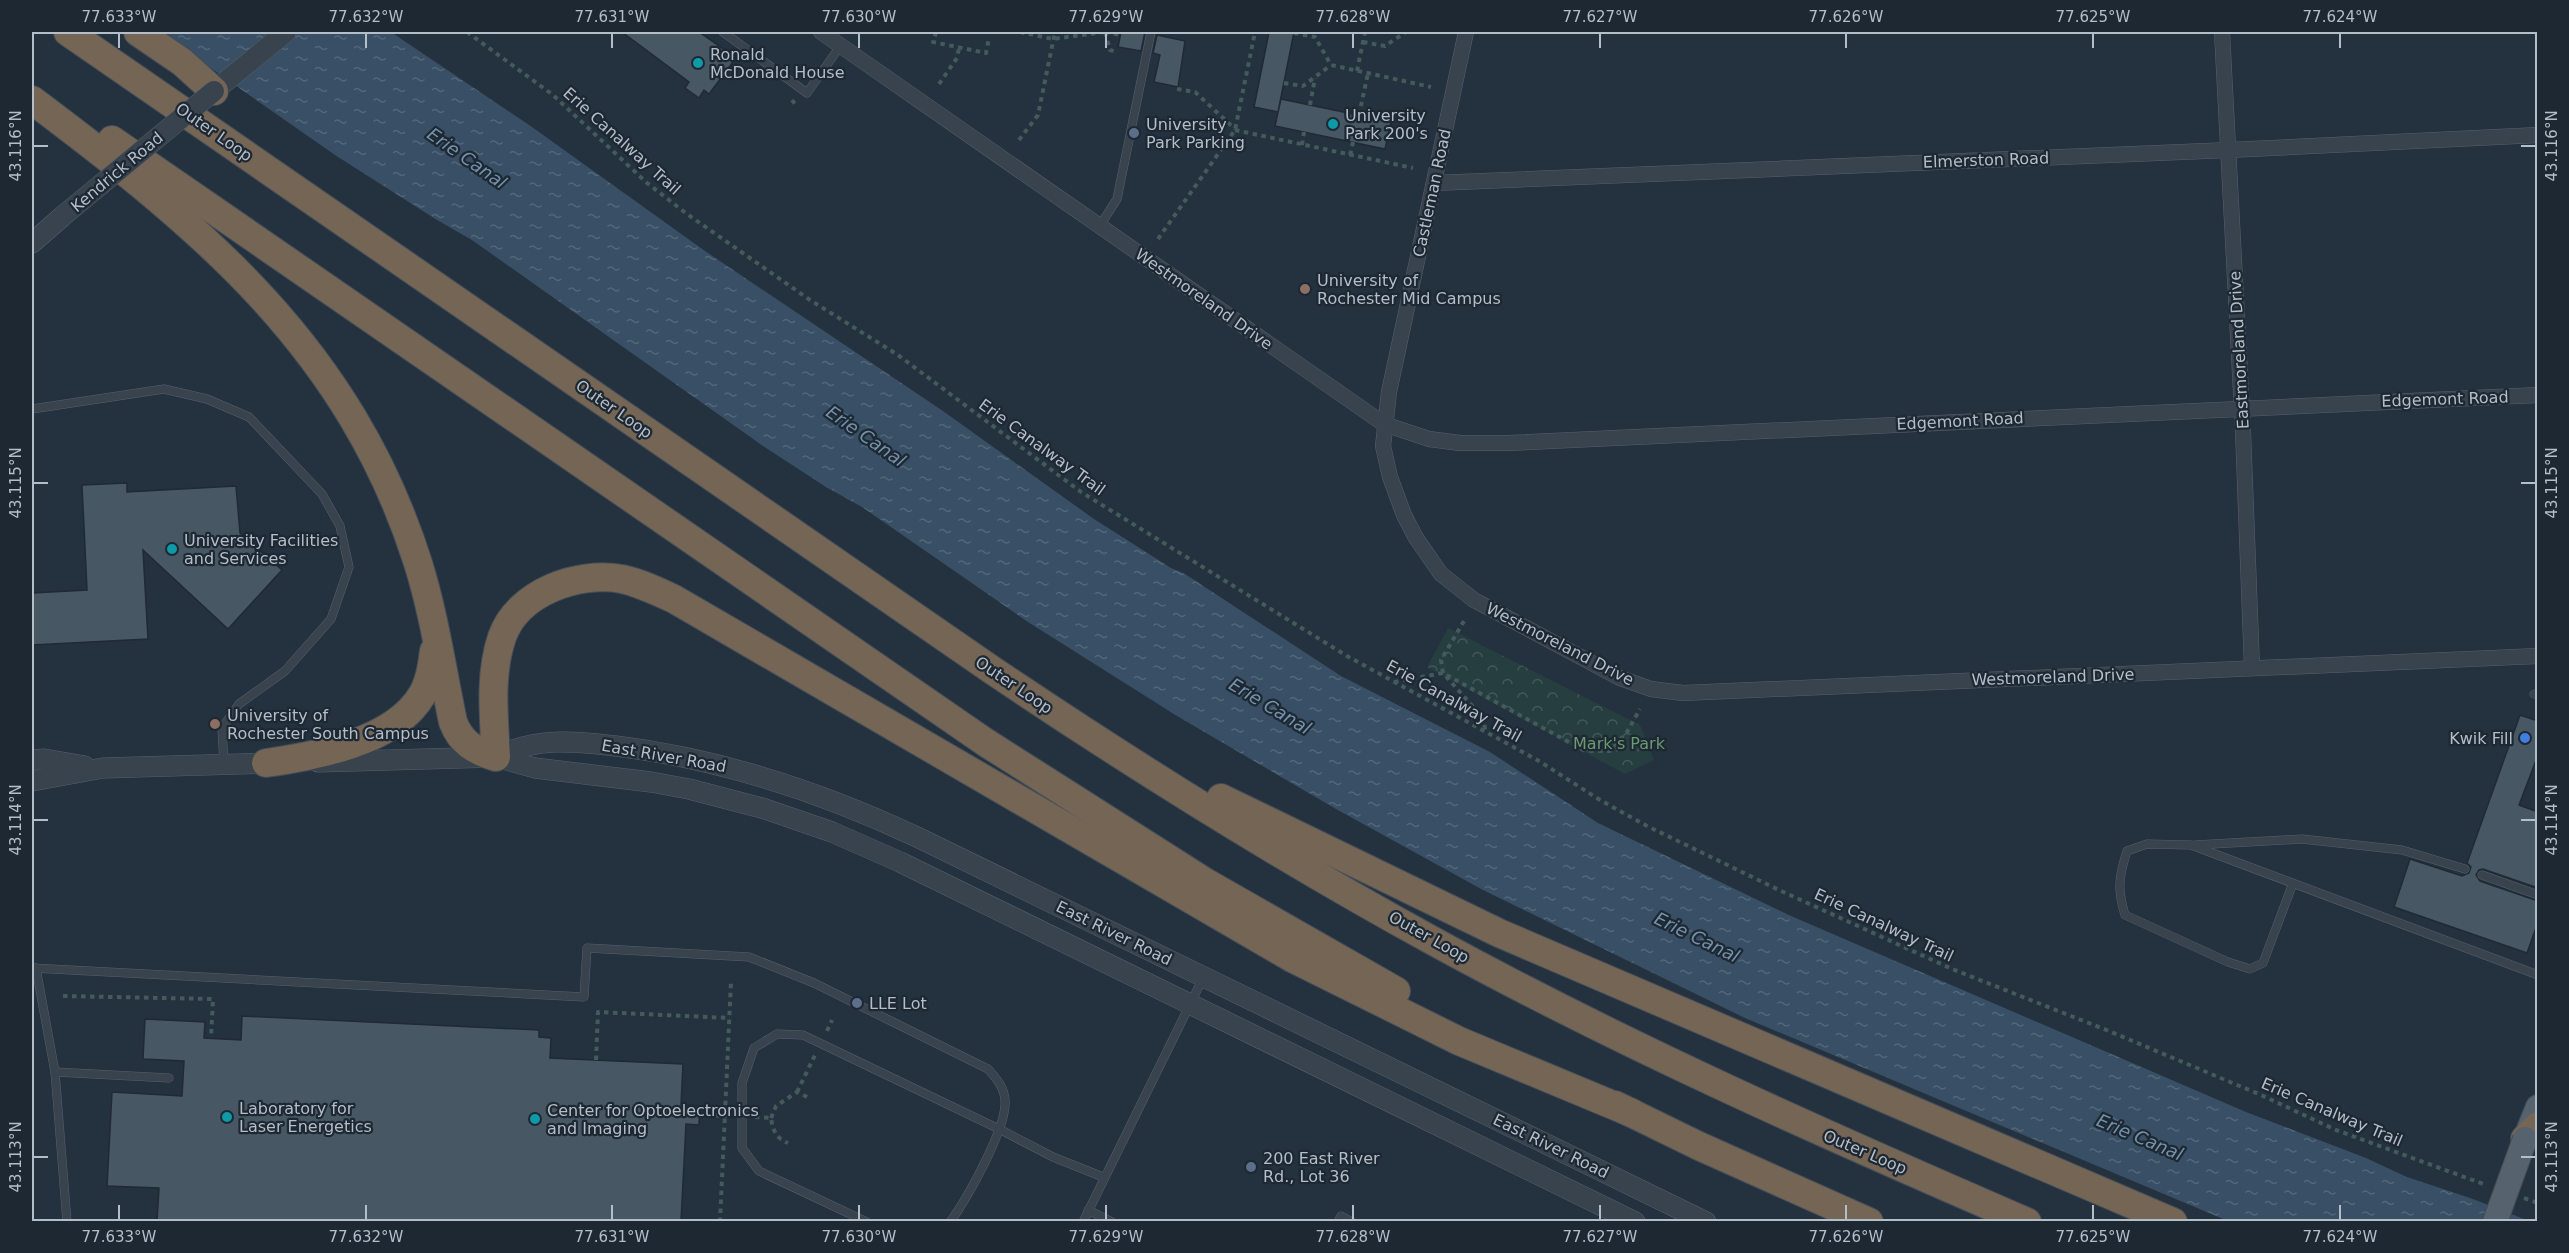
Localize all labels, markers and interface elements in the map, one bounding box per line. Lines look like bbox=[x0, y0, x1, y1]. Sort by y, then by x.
text: 77.633°W bbox=[82, 8, 157, 26]
text: 77.632°W bbox=[329, 8, 404, 26]
text: 77.631°W bbox=[575, 8, 650, 26]
text: 77.630°W bbox=[822, 8, 897, 26]
text: 77.629°W bbox=[1069, 8, 1144, 26]
text: 77.628°W bbox=[1316, 8, 1391, 26]
text: 77.627°W bbox=[1563, 8, 1638, 26]
text: 77.626°W bbox=[1809, 8, 1884, 26]
text: 77.625°W bbox=[2056, 8, 2131, 26]
text: 77.624°W bbox=[2303, 8, 2378, 26]
place label: Ronald McDonald House bbox=[710, 45, 844, 82]
marker: Ronald McDonald House bbox=[691, 56, 705, 70]
street label: Erie Canalway Trail bbox=[559, 83, 685, 199]
street label: Outer Loop bbox=[172, 99, 256, 165]
place label: University Park 200's bbox=[1345, 106, 1428, 143]
text: 43.116°N bbox=[7, 110, 25, 182]
text: 43.116°N bbox=[2543, 110, 2561, 182]
place label: University Park Parking bbox=[1146, 115, 1245, 152]
marker: University Park 200's bbox=[1326, 117, 1340, 131]
water label: Erie Canal bbox=[423, 123, 511, 193]
marker: University Park Parking bbox=[1127, 126, 1141, 140]
street label: Castleman Road bbox=[1409, 127, 1455, 259]
street label: Kendrick Road bbox=[67, 128, 167, 216]
street label: Elmerston Road bbox=[1923, 148, 2049, 172]
street label: Westmoreland Drive bbox=[1132, 244, 1276, 354]
street label: Eastmoreland Drive bbox=[2225, 270, 2253, 430]
place label: University of Rochester Mid Campus bbox=[1317, 271, 1501, 308]
marker: University of Rochester Mid Campus bbox=[1298, 282, 1312, 296]
street label: Outer Loop bbox=[572, 376, 656, 442]
street label: Edgemont Road bbox=[2381, 387, 2509, 411]
street label: Erie Canalway Trail bbox=[975, 395, 1109, 499]
water label: Erie Canal bbox=[822, 401, 910, 471]
street label: Edgemont Road bbox=[1896, 408, 2024, 434]
text: 43.115°N bbox=[7, 447, 25, 519]
text: 43.115°N bbox=[2543, 447, 2561, 519]
place label: University Facilities and Services bbox=[184, 531, 338, 568]
marker: University Facilities and Services bbox=[165, 542, 179, 556]
street label: Westmoreland Drive bbox=[1483, 599, 1637, 689]
street label: Outer Loop bbox=[972, 652, 1056, 718]
street label: Erie Canalway Trail bbox=[1383, 656, 1525, 746]
street label: Westmoreland Drive bbox=[1971, 665, 2135, 689]
water label: Erie Canal bbox=[1225, 673, 1315, 739]
place label: University of Rochester South Campus bbox=[227, 706, 429, 743]
marker: University of Rochester South Campus bbox=[208, 717, 222, 731]
place label: Kwik Fill bbox=[2449, 729, 2513, 748]
marker: Kwik Fill bbox=[2518, 731, 2532, 745]
park label: Mark's Park bbox=[1573, 734, 1666, 753]
street label: East River Road bbox=[600, 736, 728, 776]
text: 43.114°N bbox=[7, 784, 25, 856]
text: 43.114°N bbox=[2543, 784, 2561, 856]
street label: Erie Canalway Trail bbox=[1811, 884, 1957, 966]
street label: East River Road bbox=[1053, 897, 1175, 969]
street label: Outer Loop bbox=[1386, 907, 1472, 967]
water label: Erie Canal bbox=[1651, 907, 1743, 967]
place label: LLE Lot bbox=[869, 994, 927, 1013]
marker: LLE Lot bbox=[850, 996, 864, 1010]
street label: Erie Canalway Trail bbox=[2259, 1074, 2405, 1150]
place label: Laboratory for Laser Energetics bbox=[239, 1099, 372, 1136]
place label: Center for Optoelectronics and Imaging bbox=[547, 1101, 759, 1138]
water label: Erie Canal bbox=[2094, 1109, 2186, 1165]
marker: Laboratory for Laser Energetics bbox=[220, 1110, 234, 1124]
street label: East River Road bbox=[1490, 1110, 1612, 1182]
marker: Center for Optoelectronics and Imaging bbox=[528, 1112, 542, 1126]
text: 43.113°N bbox=[7, 1121, 25, 1193]
text: 43.113°N bbox=[2543, 1121, 2561, 1193]
street label: Outer Loop bbox=[1820, 1126, 1910, 1178]
place label: 200 East River Rd., Lot 36 bbox=[1263, 1149, 1380, 1186]
marker: 200 East River Rd., Lot 36 bbox=[1244, 1160, 1258, 1174]
text: 77.633°W bbox=[82, 1228, 157, 1246]
text: 77.632°W bbox=[329, 1228, 404, 1246]
text: 77.631°W bbox=[575, 1228, 650, 1246]
text: 77.630°W bbox=[822, 1228, 897, 1246]
text: 77.629°W bbox=[1069, 1228, 1144, 1246]
text: 77.628°W bbox=[1316, 1228, 1391, 1246]
text: 77.627°W bbox=[1563, 1228, 1638, 1246]
text: 77.626°W bbox=[1809, 1228, 1884, 1246]
text: 77.625°W bbox=[2056, 1228, 2131, 1246]
text: 77.624°W bbox=[2303, 1228, 2378, 1246]

